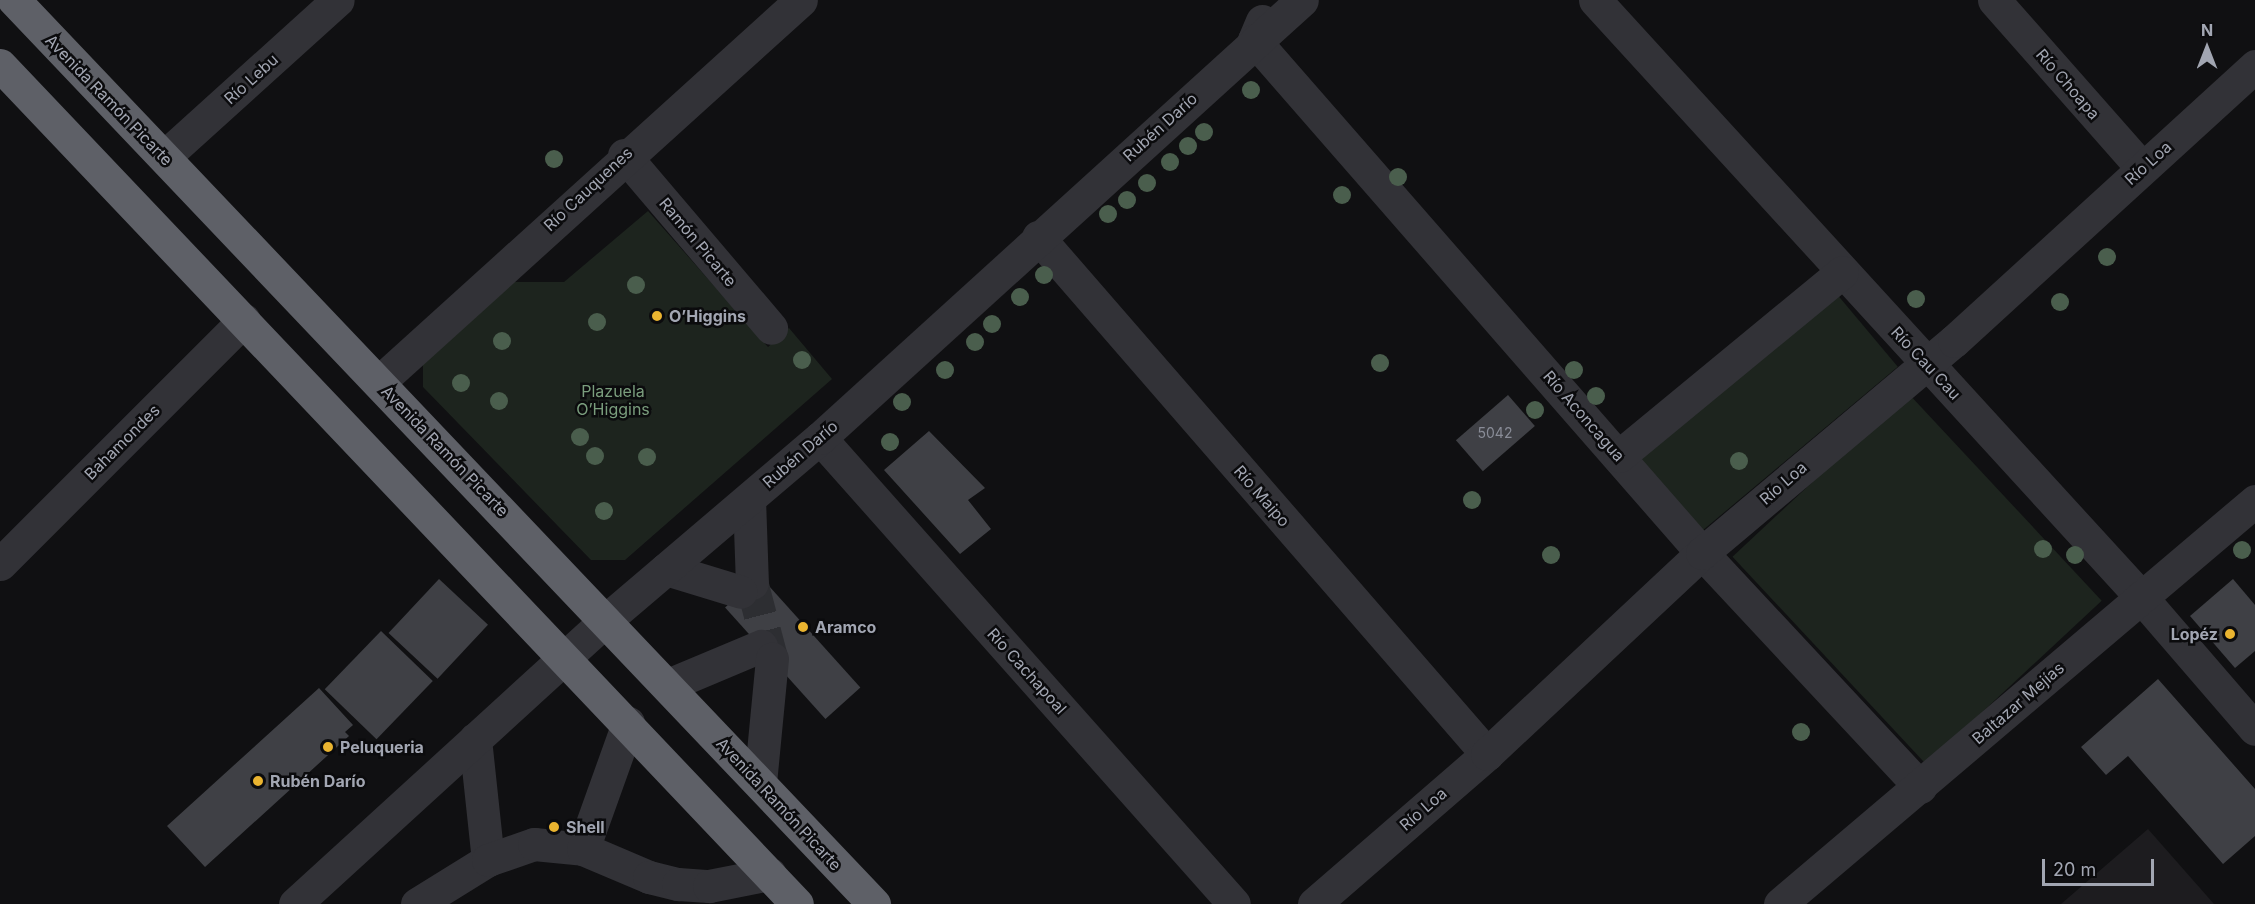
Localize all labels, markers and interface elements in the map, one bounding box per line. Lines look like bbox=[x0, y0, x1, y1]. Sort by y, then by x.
north arrow bbox=[2177, 18, 2237, 78]
text: N bbox=[2201, 20, 2213, 40]
street label: Avenida Ramón Picarte bbox=[42, 31, 176, 169]
street label: Río Choapa bbox=[2032, 45, 2104, 123]
street label: Río Lebu bbox=[220, 50, 282, 108]
street label: Rubén Darío bbox=[1119, 89, 1201, 165]
street label: Río Loa bbox=[2121, 137, 2175, 189]
street label: Río Cauquenes bbox=[540, 143, 636, 235]
street label: Ramón Picarte bbox=[655, 194, 741, 290]
place label: O’Higgins bbox=[669, 306, 746, 326]
marker: O’Higgins bbox=[650, 309, 664, 323]
street label: Río Cau Cau bbox=[1887, 322, 1965, 404]
street label: Río Aconcagua bbox=[1539, 367, 1629, 465]
park label: Plazuela O’Higgins bbox=[576, 381, 650, 419]
street label: Avenida Ramón Picarte bbox=[378, 382, 512, 520]
street label: Bahamondes bbox=[80, 400, 164, 484]
street label: Rubén Darío bbox=[759, 416, 841, 492]
house number: 5042 bbox=[1478, 425, 1512, 441]
street label: Río Loa bbox=[1756, 457, 1810, 509]
street label: Río Maipo bbox=[1230, 461, 1294, 531]
place label: Aramco bbox=[815, 617, 876, 637]
marker: Aramco bbox=[796, 620, 810, 634]
street label: Río Cachapoal bbox=[983, 624, 1071, 718]
place label: Lopéz bbox=[2171, 624, 2218, 644]
marker: Lopéz bbox=[2223, 627, 2237, 641]
street label: Baltazar Mejías bbox=[1968, 658, 2068, 748]
street label: Avenida Ramón Picarte bbox=[713, 734, 845, 874]
place label: Peluqueria bbox=[340, 737, 424, 757]
marker: Peluqueria bbox=[321, 740, 335, 754]
place label: Rubén Darío bbox=[270, 771, 365, 791]
marker: Rubén Darío bbox=[251, 774, 265, 788]
street label: Río Loa bbox=[1396, 783, 1450, 835]
place label: Shell bbox=[566, 817, 605, 837]
marker: Shell bbox=[547, 820, 561, 834]
scale bar bbox=[2045, 847, 2158, 885]
text: 20 m bbox=[2053, 859, 2096, 880]

